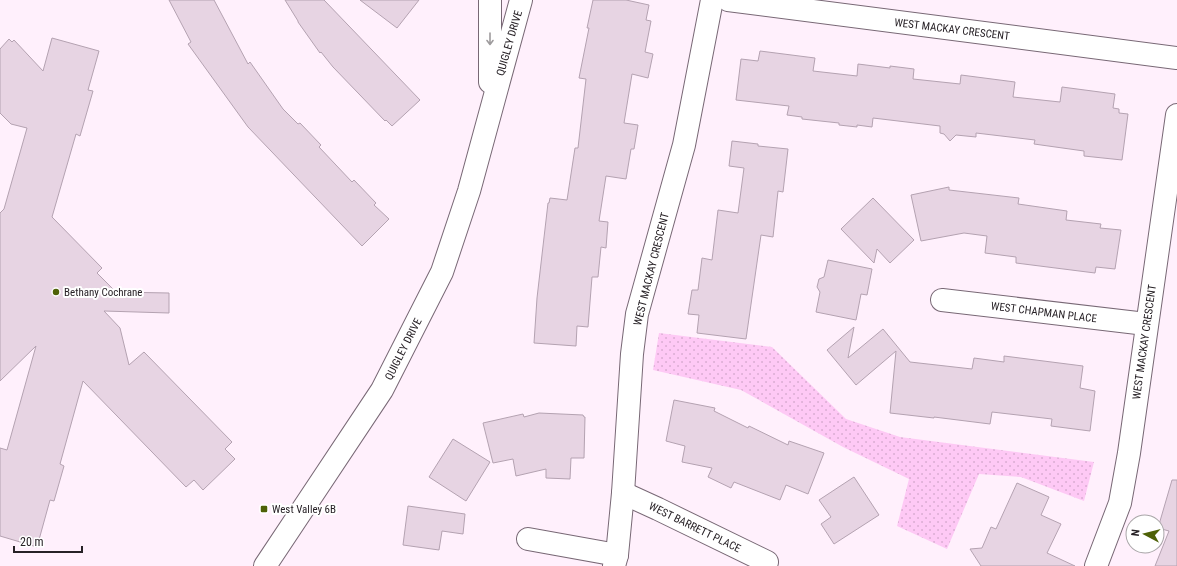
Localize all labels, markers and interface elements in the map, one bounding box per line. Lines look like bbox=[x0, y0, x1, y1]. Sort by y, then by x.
street label: QUIGLEY DRIVE bbox=[494, 8, 525, 77]
street label: WEST MACKAY CRESCENT bbox=[894, 16, 1011, 43]
one-way arrow bbox=[486, 32, 494, 45]
street label: WEST MACKAY CRESCENT bbox=[631, 211, 672, 327]
street label: WEST MACKAY CRESCENT bbox=[1130, 283, 1159, 400]
place label: Bethany Cochrane bbox=[64, 286, 142, 299]
marker: Bethany Cochrane bbox=[51, 287, 61, 297]
street label: WEST CHAPMAN PLACE bbox=[990, 300, 1098, 326]
street label: QUIGLEY DRIVE bbox=[382, 316, 425, 382]
street label: WEST BARRETT PLACE bbox=[647, 500, 743, 556]
place label: West Valley 6B bbox=[272, 503, 336, 516]
marker: West Valley 6B bbox=[259, 504, 269, 514]
north arrow bbox=[1125, 514, 1165, 554]
scale bar bbox=[14, 528, 82, 554]
text: N bbox=[1129, 528, 1142, 537]
text: 20 m bbox=[20, 535, 44, 549]

